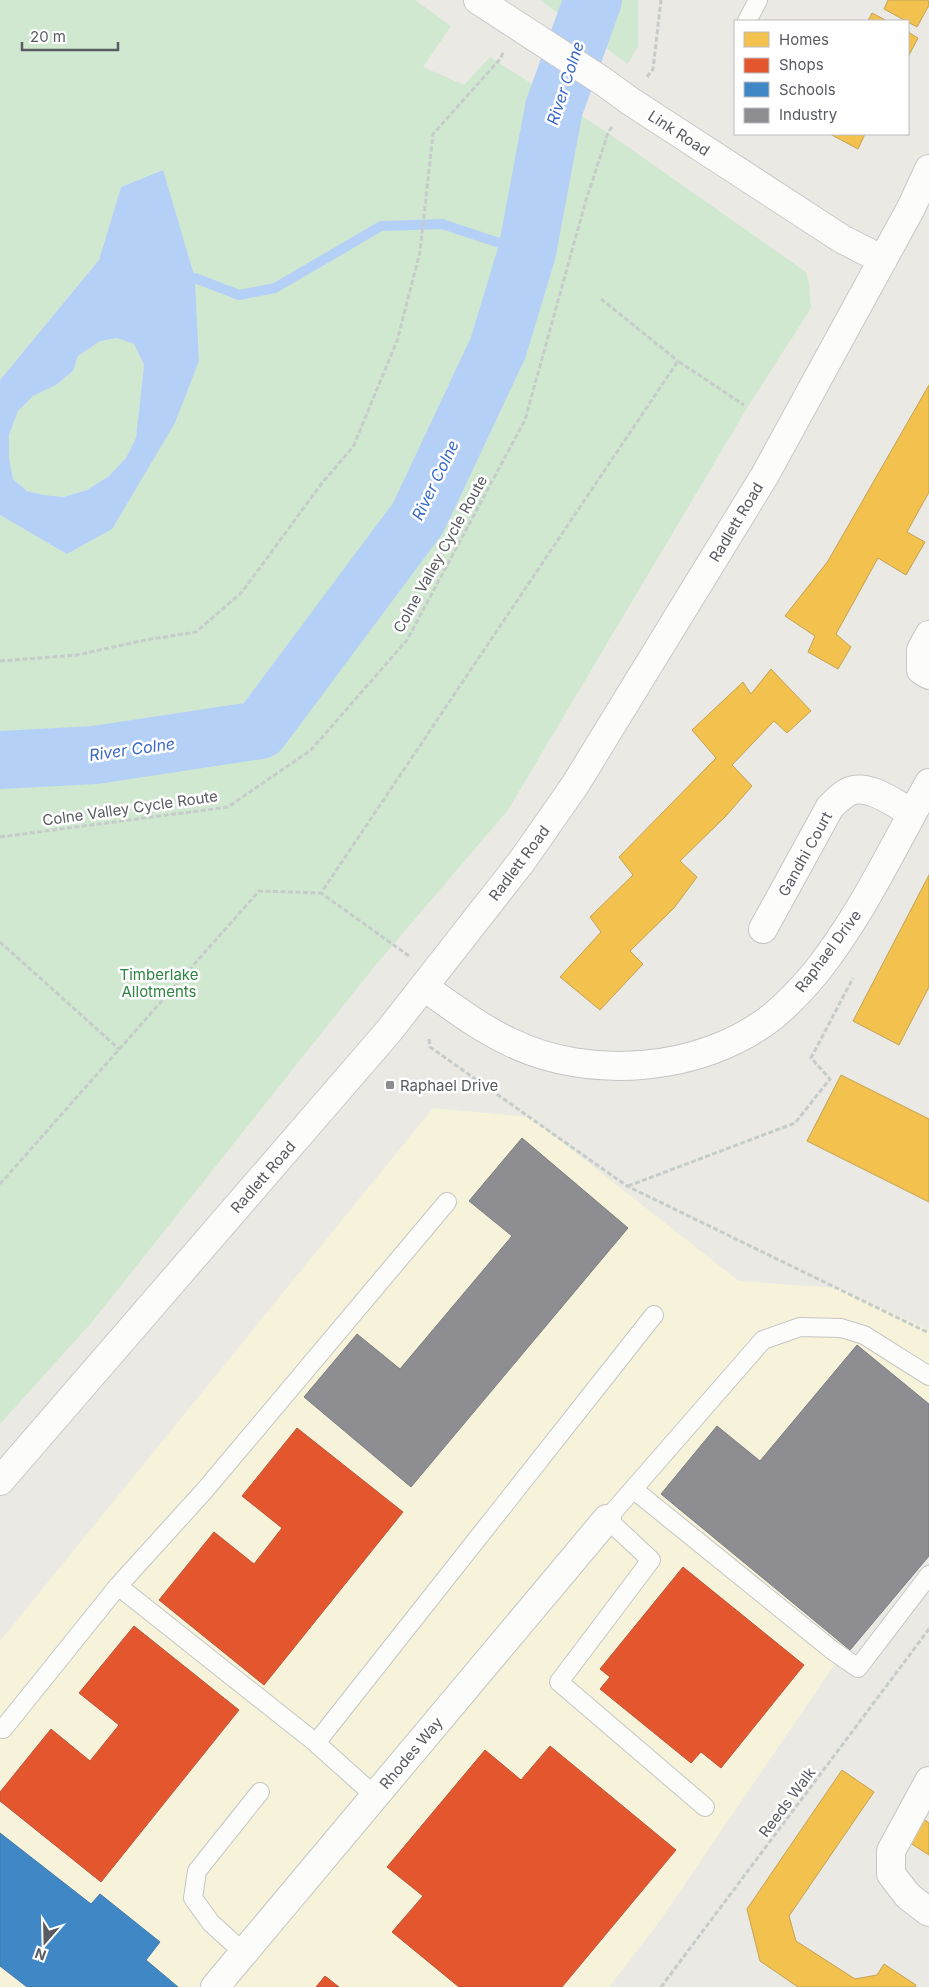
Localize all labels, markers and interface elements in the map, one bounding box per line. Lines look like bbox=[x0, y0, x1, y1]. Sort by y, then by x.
scale bar bbox=[22, 20, 119, 52]
legend bbox=[734, 20, 909, 135]
text: 20 m bbox=[30, 27, 66, 46]
text: Homes bbox=[779, 30, 829, 49]
water label: River Colne bbox=[542, 39, 588, 127]
text: Shops bbox=[779, 55, 824, 74]
text: Schools bbox=[779, 80, 836, 99]
text: Industry bbox=[779, 105, 838, 124]
street label: Link Road bbox=[645, 106, 713, 160]
water label: River Colne bbox=[407, 437, 463, 523]
street label: Colne Valley Cycle Route bbox=[389, 472, 491, 636]
street label: Radlett Road bbox=[705, 479, 767, 565]
water label: River Colne bbox=[88, 733, 176, 765]
street label: Colne Valley Cycle Route bbox=[41, 786, 219, 830]
street label: Gandhi Court bbox=[774, 808, 836, 900]
street label: Radlett Road bbox=[485, 822, 553, 904]
street label: Raphael Drive bbox=[791, 906, 865, 996]
park label: Timberlake Allotments bbox=[120, 965, 198, 1001]
place label: Raphael Drive bbox=[400, 1076, 498, 1095]
marker: Raphael Drive bbox=[384, 1079, 396, 1091]
street label: Radlett Road bbox=[226, 1137, 300, 1217]
street label: Rhodes Way bbox=[375, 1713, 447, 1793]
street label: Reeds Walk bbox=[755, 1763, 820, 1841]
north arrow bbox=[20, 1917, 70, 1967]
text: N bbox=[32, 1945, 48, 1964]

